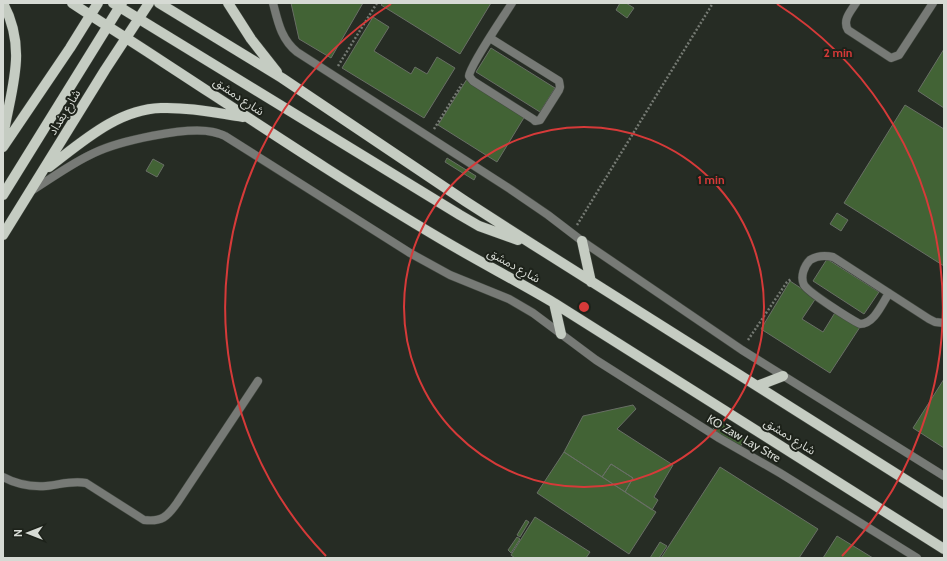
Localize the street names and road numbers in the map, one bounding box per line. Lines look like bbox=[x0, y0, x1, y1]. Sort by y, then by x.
street label: شارع دمشق bbox=[210, 74, 267, 120]
street label: شارع بغداد bbox=[45, 86, 85, 139]
street label: شارع دمشق bbox=[484, 244, 543, 287]
street label: KO Zaw Lay Stre bbox=[704, 411, 784, 465]
street label: شارع دمشق bbox=[760, 414, 819, 459]

